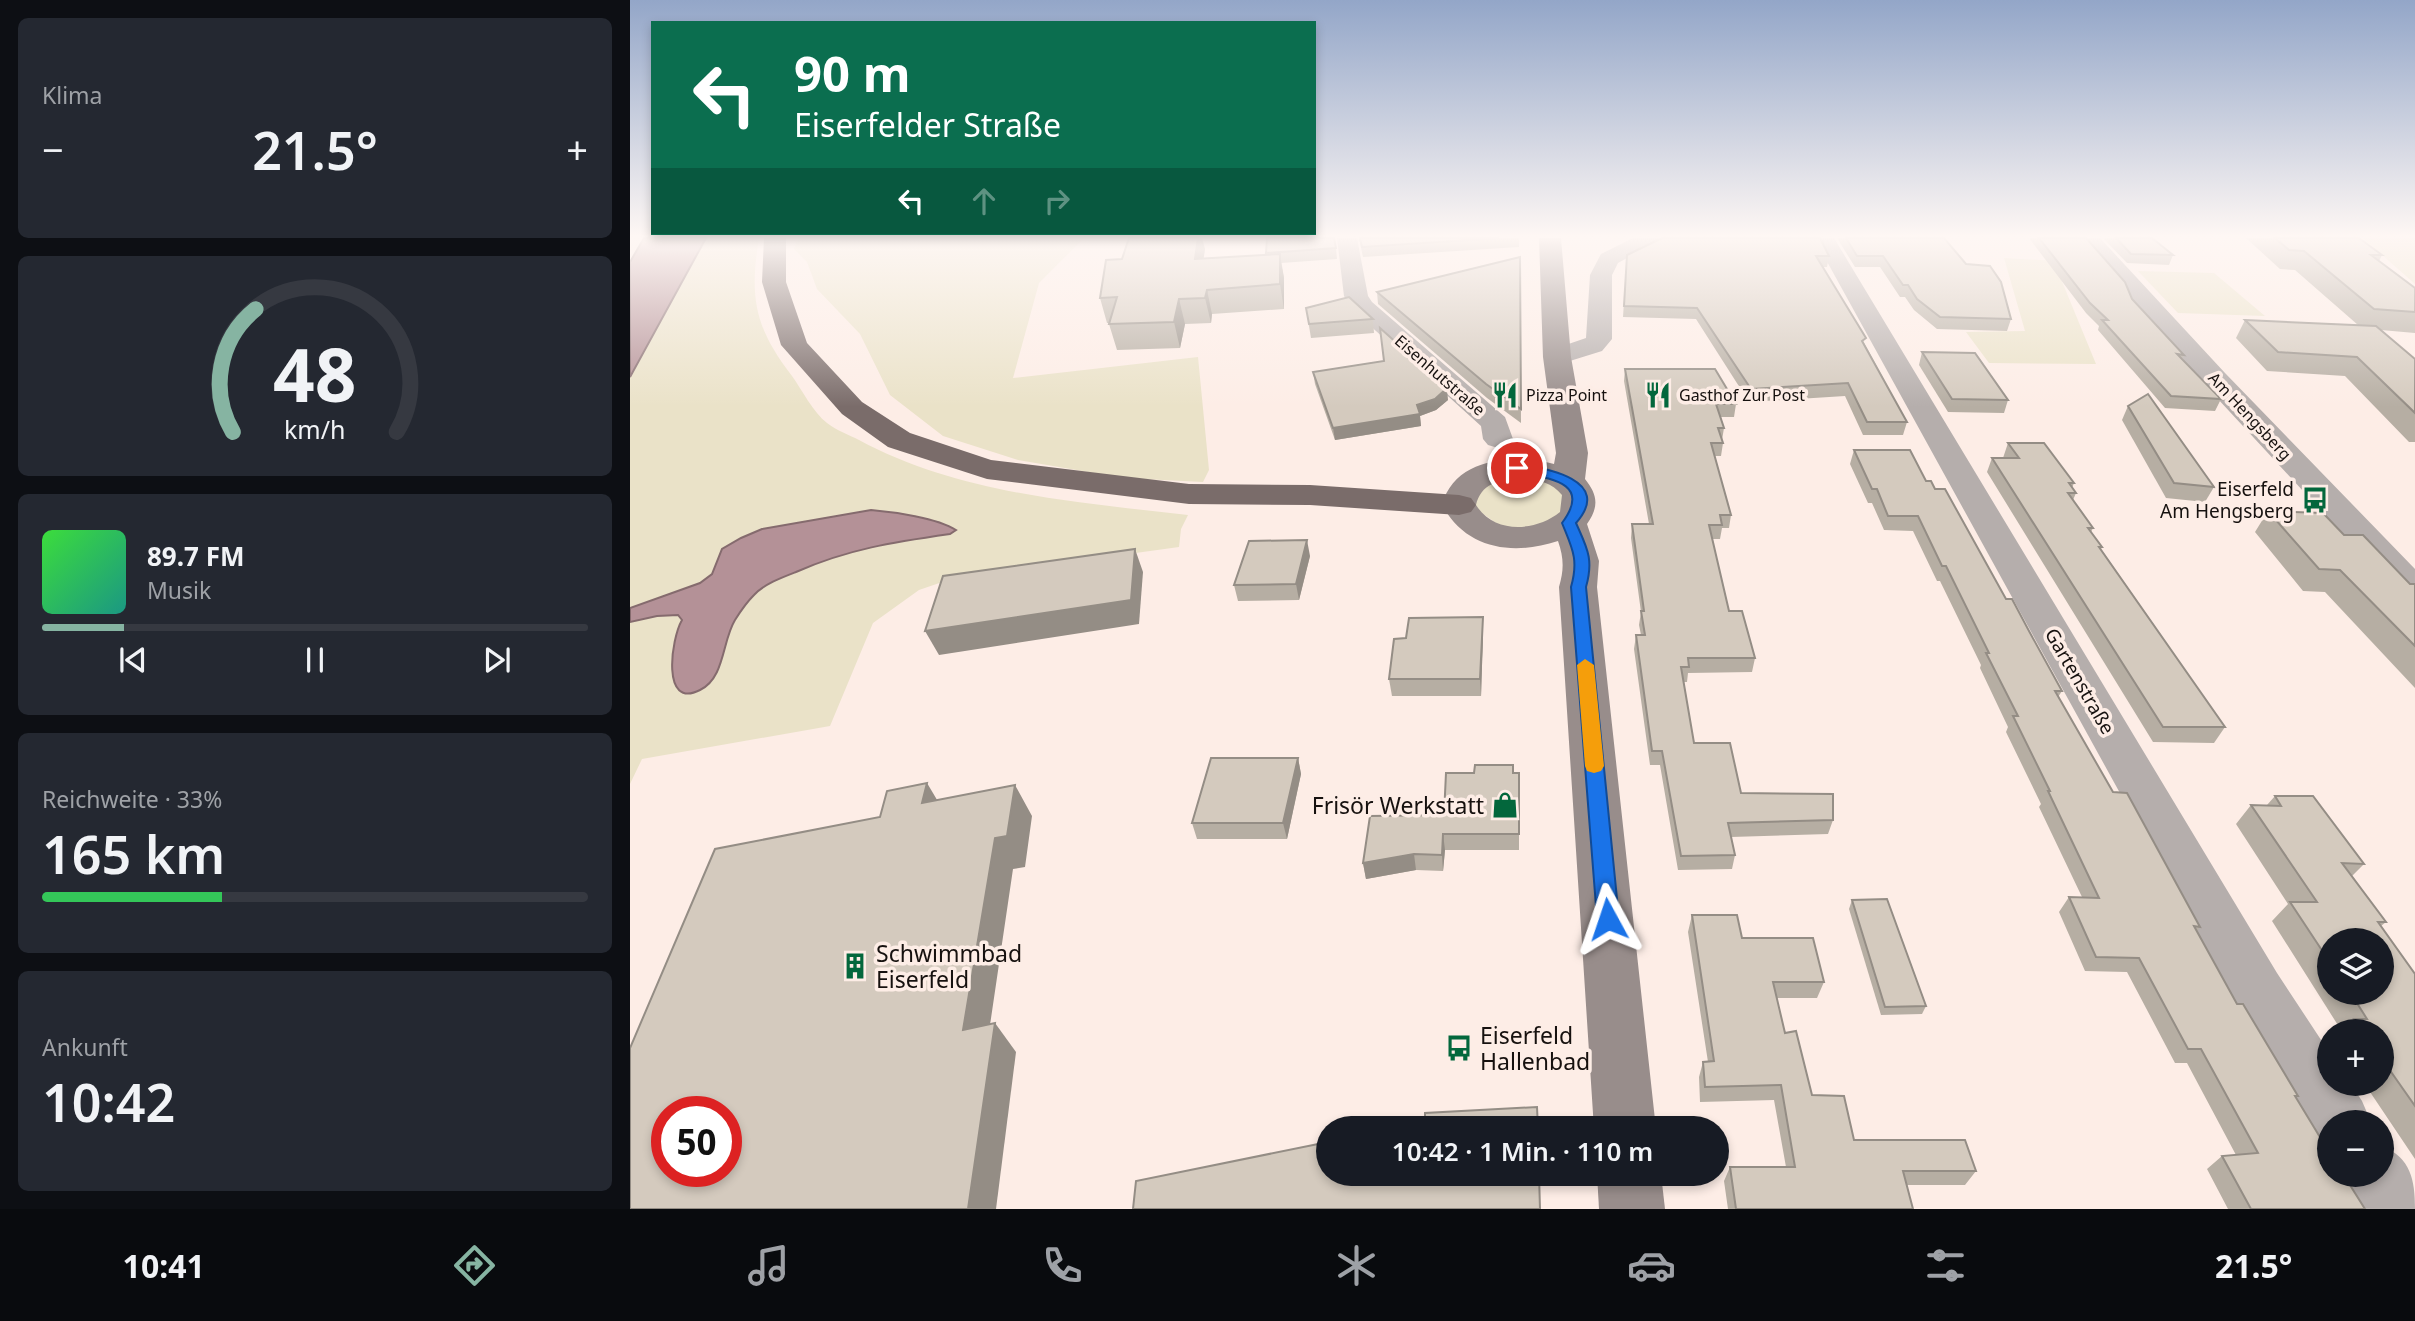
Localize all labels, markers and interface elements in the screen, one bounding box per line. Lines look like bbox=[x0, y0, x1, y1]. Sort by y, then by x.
text: 90 m bbox=[794, 40, 911, 106]
icon: left bbox=[679, 49, 770, 140]
text: Klima bbox=[42, 79, 103, 111]
text: Eiserfelder Straße bbox=[794, 103, 1061, 146]
text: 21.5° bbox=[252, 114, 378, 185]
text: − bbox=[42, 123, 64, 175]
text: + bbox=[566, 123, 588, 175]
icon: left bbox=[892, 182, 930, 220]
icon: ahead bbox=[965, 182, 1003, 220]
icon: right bbox=[1038, 182, 1076, 220]
text: 48 bbox=[273, 325, 357, 424]
street label: Eisenhutstraße bbox=[1390, 330, 1490, 420]
street label: Am Hengsberg bbox=[2203, 367, 2297, 465]
restaurant icon: Pizza Point bbox=[1490, 380, 1520, 410]
restaurant icon: Gasthof Zur Post bbox=[1643, 380, 1673, 410]
place label: Pizza Point bbox=[1526, 384, 1607, 406]
place label: Gasthof Zur Post bbox=[1679, 384, 1805, 406]
text: km/h bbox=[284, 412, 346, 446]
pin bbox=[1487, 438, 1547, 498]
icon: arrive bbox=[1498, 449, 1536, 487]
place label: Eiserfeld Am Hengsberg bbox=[2160, 476, 2294, 524]
bus stop icon: Eiserfeld Am Hengsberg bbox=[2300, 485, 2330, 515]
text: 89.7 FM bbox=[147, 538, 244, 574]
text: Musik bbox=[147, 574, 211, 606]
street label: Gartenstraße bbox=[2039, 623, 2121, 739]
icon: previous bbox=[114, 641, 152, 679]
icon: pause bbox=[296, 641, 334, 679]
icon: next bbox=[478, 641, 516, 679]
text: Reichweite · 33% bbox=[42, 783, 222, 815]
place label: Frisör Werkstatt bbox=[1312, 789, 1484, 821]
shop icon: Frisör Werkstatt bbox=[1490, 790, 1520, 820]
text: 165 km bbox=[42, 818, 225, 889]
position arrow bbox=[1571, 882, 1645, 956]
map controls bbox=[2317, 928, 2394, 1187]
button: layers bbox=[2317, 928, 2394, 1005]
place label: Schwimmbad Eiserfeld bbox=[876, 937, 1022, 995]
building icon: Schwimmbad Eiserfeld bbox=[840, 951, 870, 981]
place label: Eiserfeld Hallenbad bbox=[1480, 1019, 1590, 1077]
button: + bbox=[2317, 1019, 2394, 1096]
text: Ankunft bbox=[42, 1031, 128, 1063]
bus stop icon: Eiserfeld Hallenbad bbox=[1444, 1033, 1474, 1063]
text: 10:42 bbox=[42, 1066, 175, 1137]
speed limit sign: 50 bbox=[651, 1096, 742, 1187]
button: − bbox=[2317, 1110, 2394, 1187]
text: 10:42 · 1 Min. · 110 m bbox=[1392, 1133, 1653, 1169]
icon: directions bbox=[450, 1241, 499, 1290]
icon: music bbox=[744, 1241, 793, 1290]
icon: phone bbox=[1038, 1241, 1087, 1290]
icon: climate bbox=[1332, 1241, 1381, 1290]
icon: car bbox=[1627, 1241, 1676, 1290]
icon: filters bbox=[1921, 1241, 1970, 1290]
text: 10:41 bbox=[123, 1244, 205, 1287]
text: 21.5° bbox=[2215, 1244, 2292, 1287]

